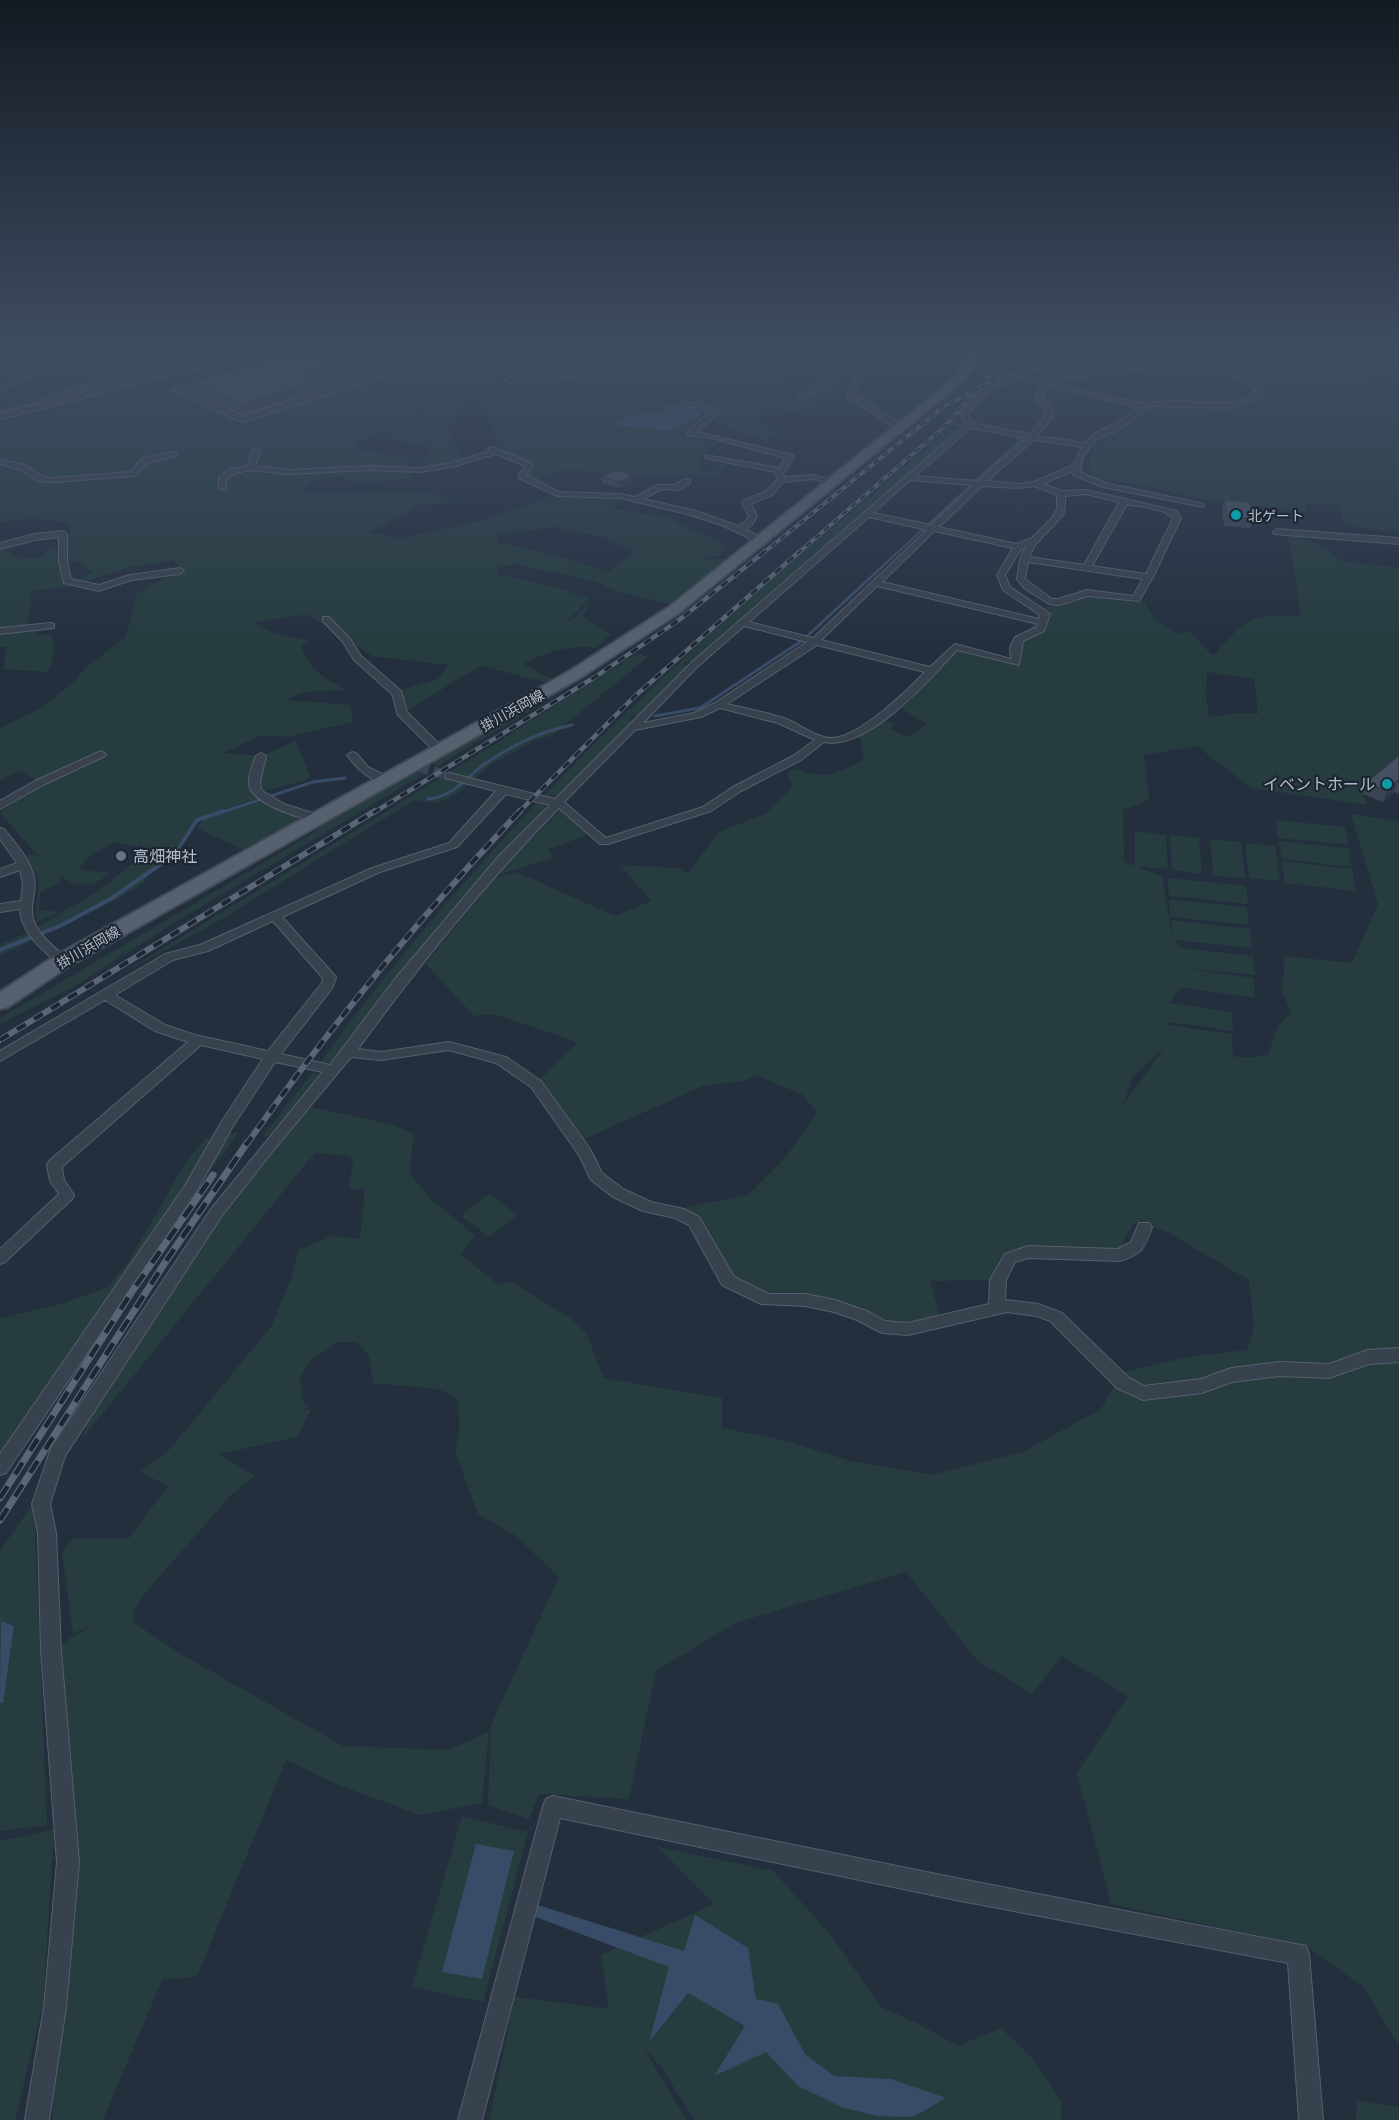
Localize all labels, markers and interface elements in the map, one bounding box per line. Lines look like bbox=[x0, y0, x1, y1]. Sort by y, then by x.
place label: 北ゲート bbox=[1248, 505, 1304, 526]
marker: 北ゲート bbox=[1229, 508, 1243, 522]
street label: 掛川浜岡線 bbox=[476, 684, 548, 736]
place label: イベントホール bbox=[1263, 772, 1375, 796]
marker: イベントホール bbox=[1380, 777, 1394, 791]
place label: 高畑神社 bbox=[133, 844, 197, 868]
marker: 高畑神社 bbox=[114, 849, 128, 863]
street label: 掛川浜岡線 bbox=[52, 920, 124, 974]

